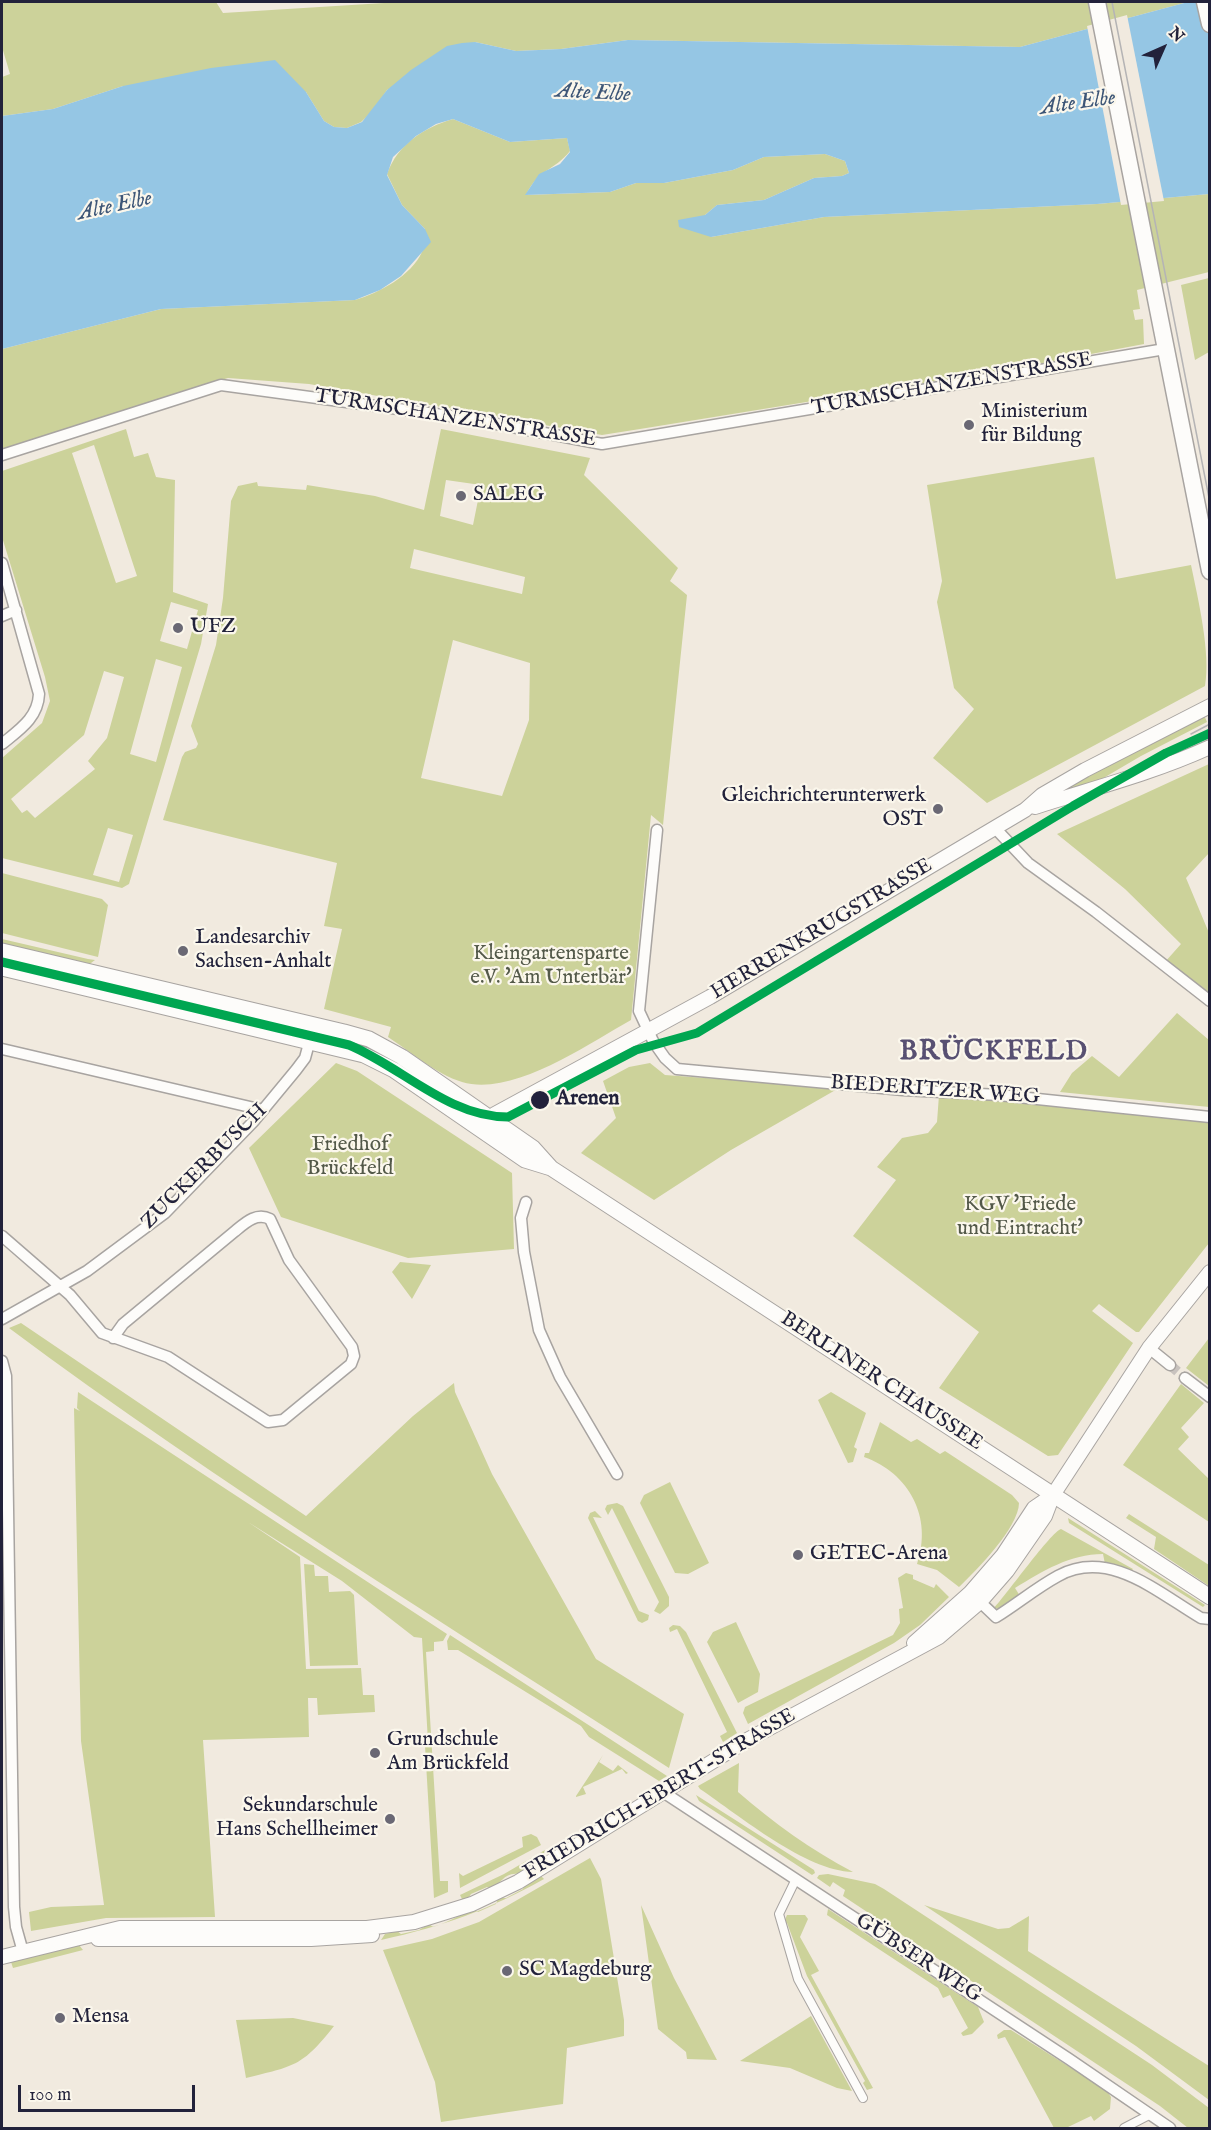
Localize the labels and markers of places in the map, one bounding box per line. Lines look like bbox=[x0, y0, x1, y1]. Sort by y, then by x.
place label: Ministerium für Bildung bbox=[981, 400, 1088, 450]
marker: Ministerium für Bildung bbox=[962, 418, 976, 432]
place label: SALEG bbox=[473, 483, 544, 509]
marker: SALEG bbox=[454, 489, 468, 503]
place label: UFZ bbox=[190, 615, 236, 641]
marker: UFZ bbox=[171, 621, 185, 635]
place label: Gleichrichterunterwerk OST bbox=[722, 784, 926, 834]
marker: Gleichrichterunterwerk OST bbox=[931, 802, 945, 816]
place label: Landesarchiv Sachsen-Anhalt bbox=[195, 926, 332, 976]
marker: Landesarchiv Sachsen-Anhalt bbox=[176, 944, 190, 958]
place label: Arenen bbox=[556, 1087, 620, 1113]
marker: Arenen bbox=[529, 1089, 551, 1111]
place label: GETEC-Arena bbox=[810, 1542, 948, 1568]
marker: GETEC-Arena bbox=[791, 1548, 805, 1562]
place label: Grundschule Am Brückfeld bbox=[387, 1728, 509, 1778]
marker: Grundschule Am Brückfeld bbox=[368, 1746, 382, 1760]
place label: Sekundarschule Hans Schellheimer bbox=[216, 1794, 378, 1844]
marker: Sekundarschule Hans Schellheimer bbox=[383, 1812, 397, 1826]
place label: SC Magdeburg bbox=[519, 1958, 651, 1984]
marker: SC Magdeburg bbox=[500, 1964, 514, 1978]
place label: Mensa bbox=[72, 2005, 129, 2031]
marker: Mensa bbox=[53, 2011, 67, 2025]

